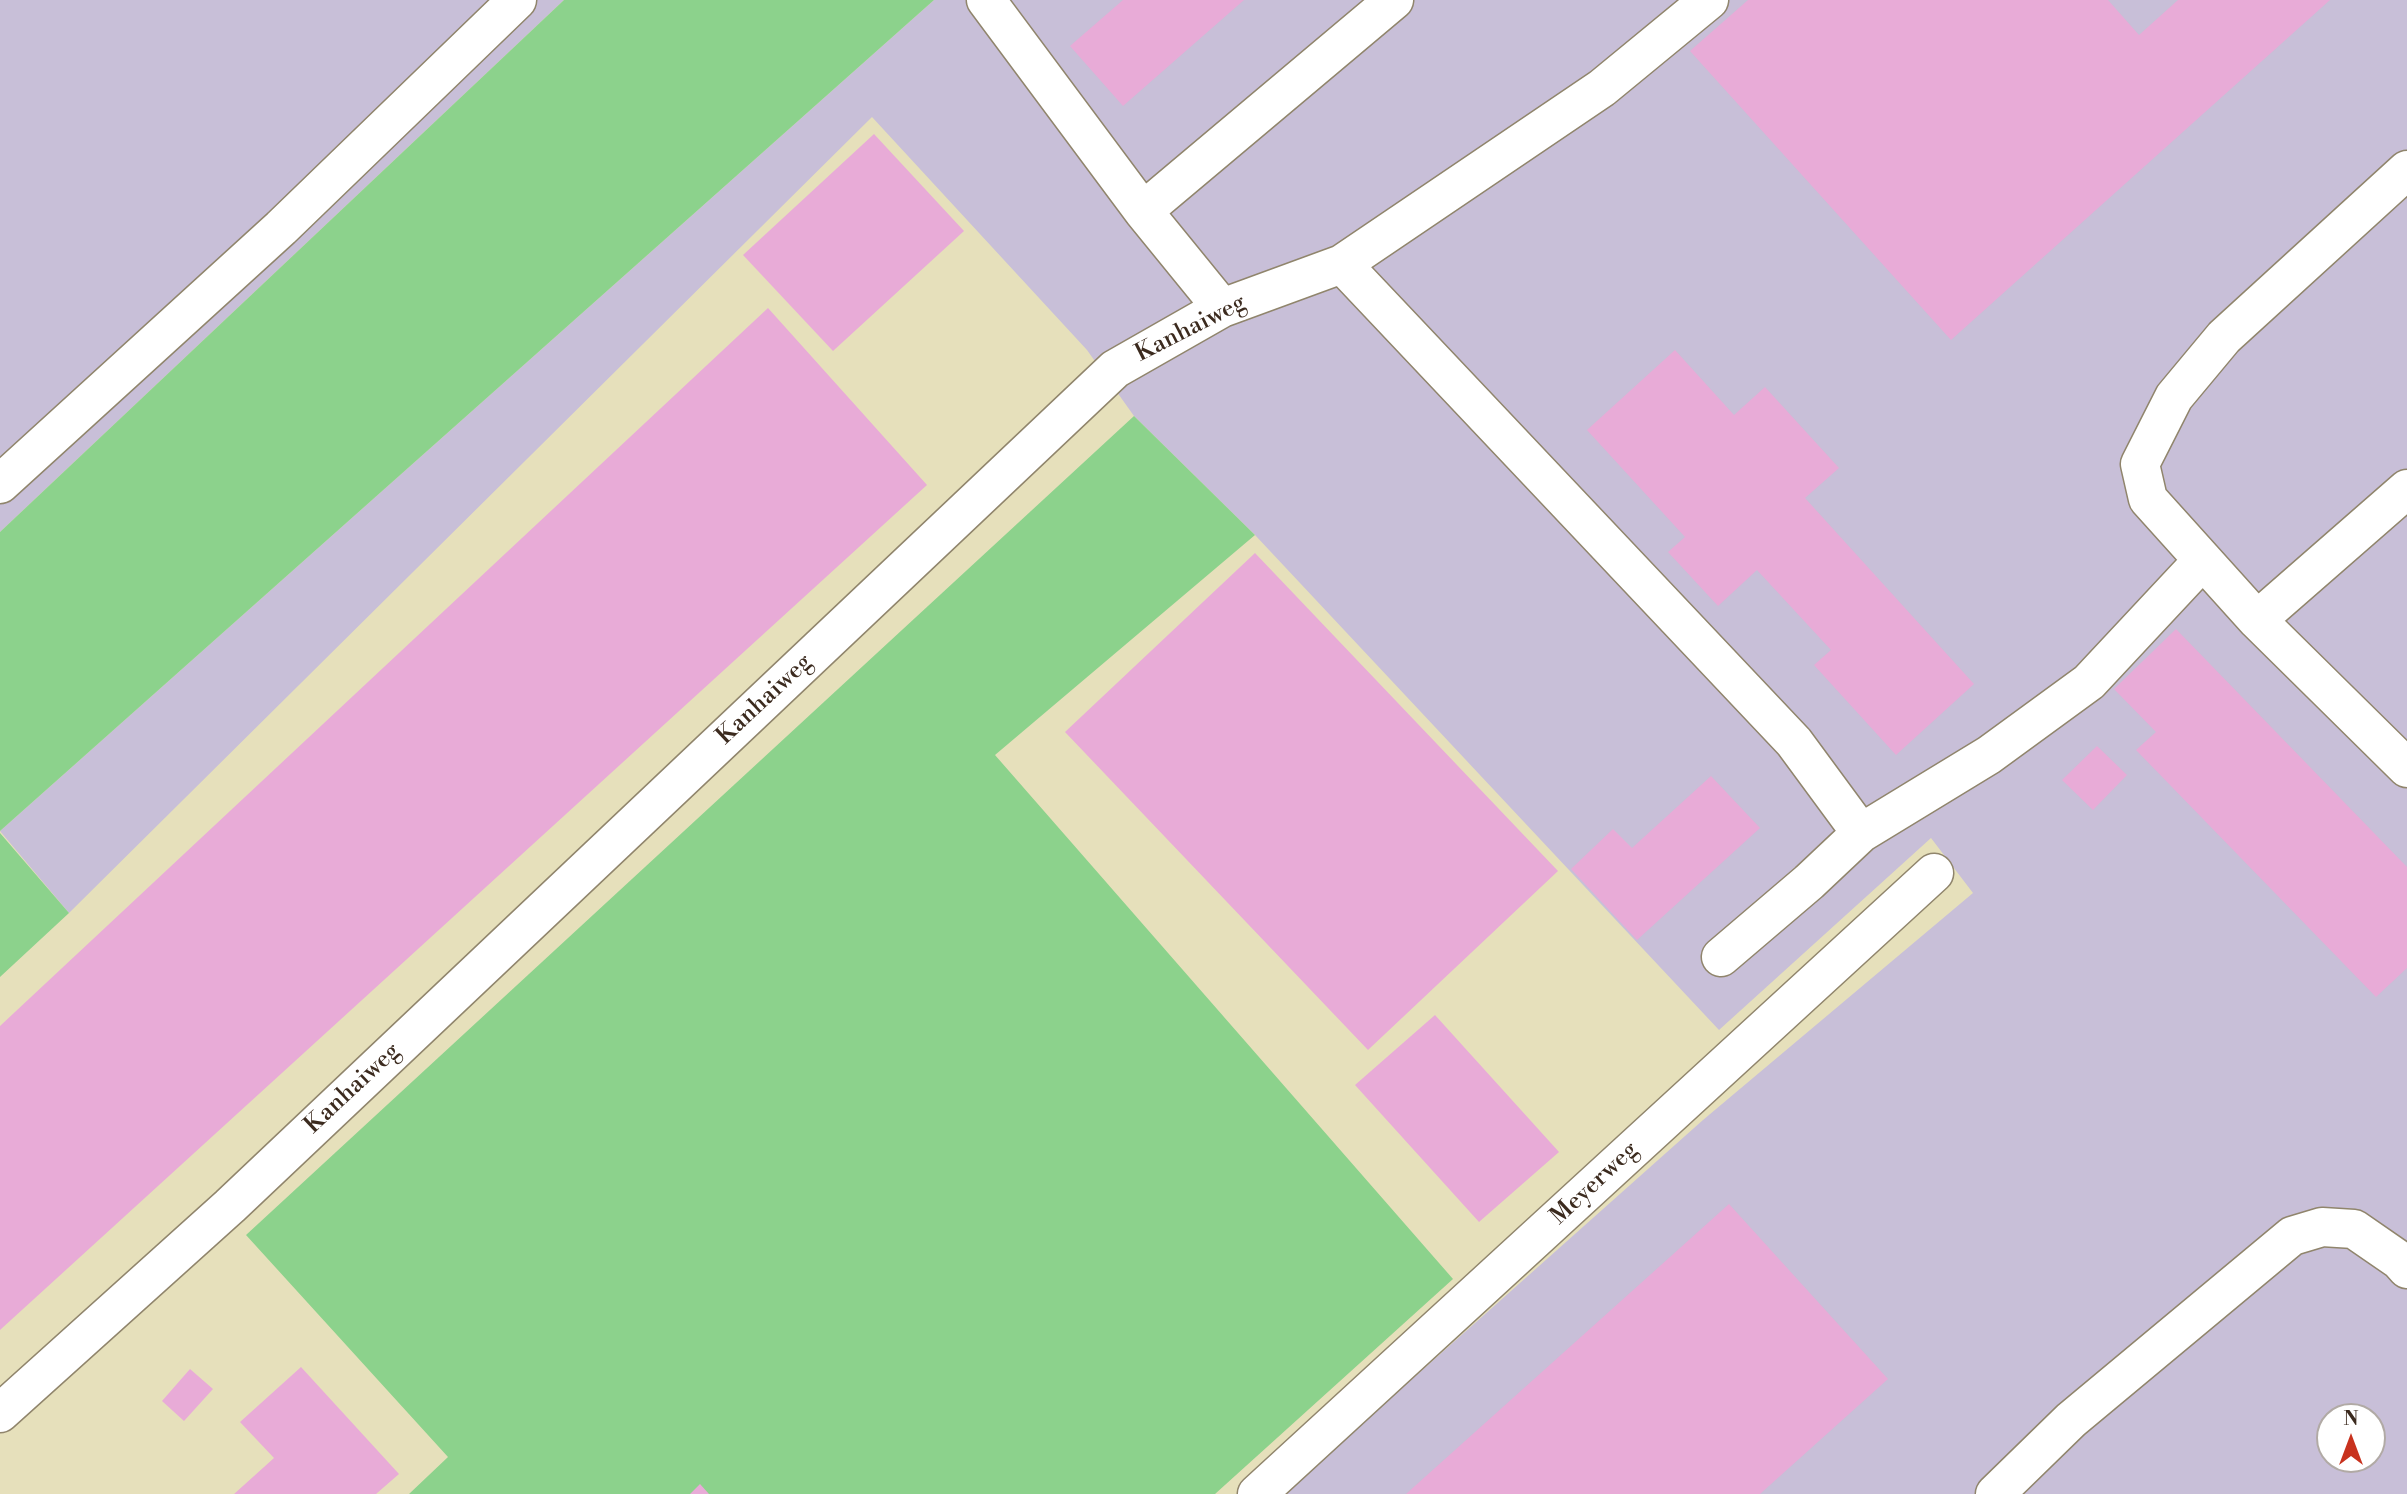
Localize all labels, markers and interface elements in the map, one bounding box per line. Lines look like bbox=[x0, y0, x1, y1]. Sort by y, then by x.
street label: Kanhaiweg bbox=[1131, 289, 1251, 369]
street label: Kanhaiweg bbox=[711, 648, 819, 752]
street label: Kanhaiweg bbox=[299, 1037, 407, 1141]
street label: Meyerweg bbox=[1545, 1136, 1645, 1232]
north arrow bbox=[2316, 1403, 2386, 1473]
text: N bbox=[2343, 1407, 2359, 1431]

